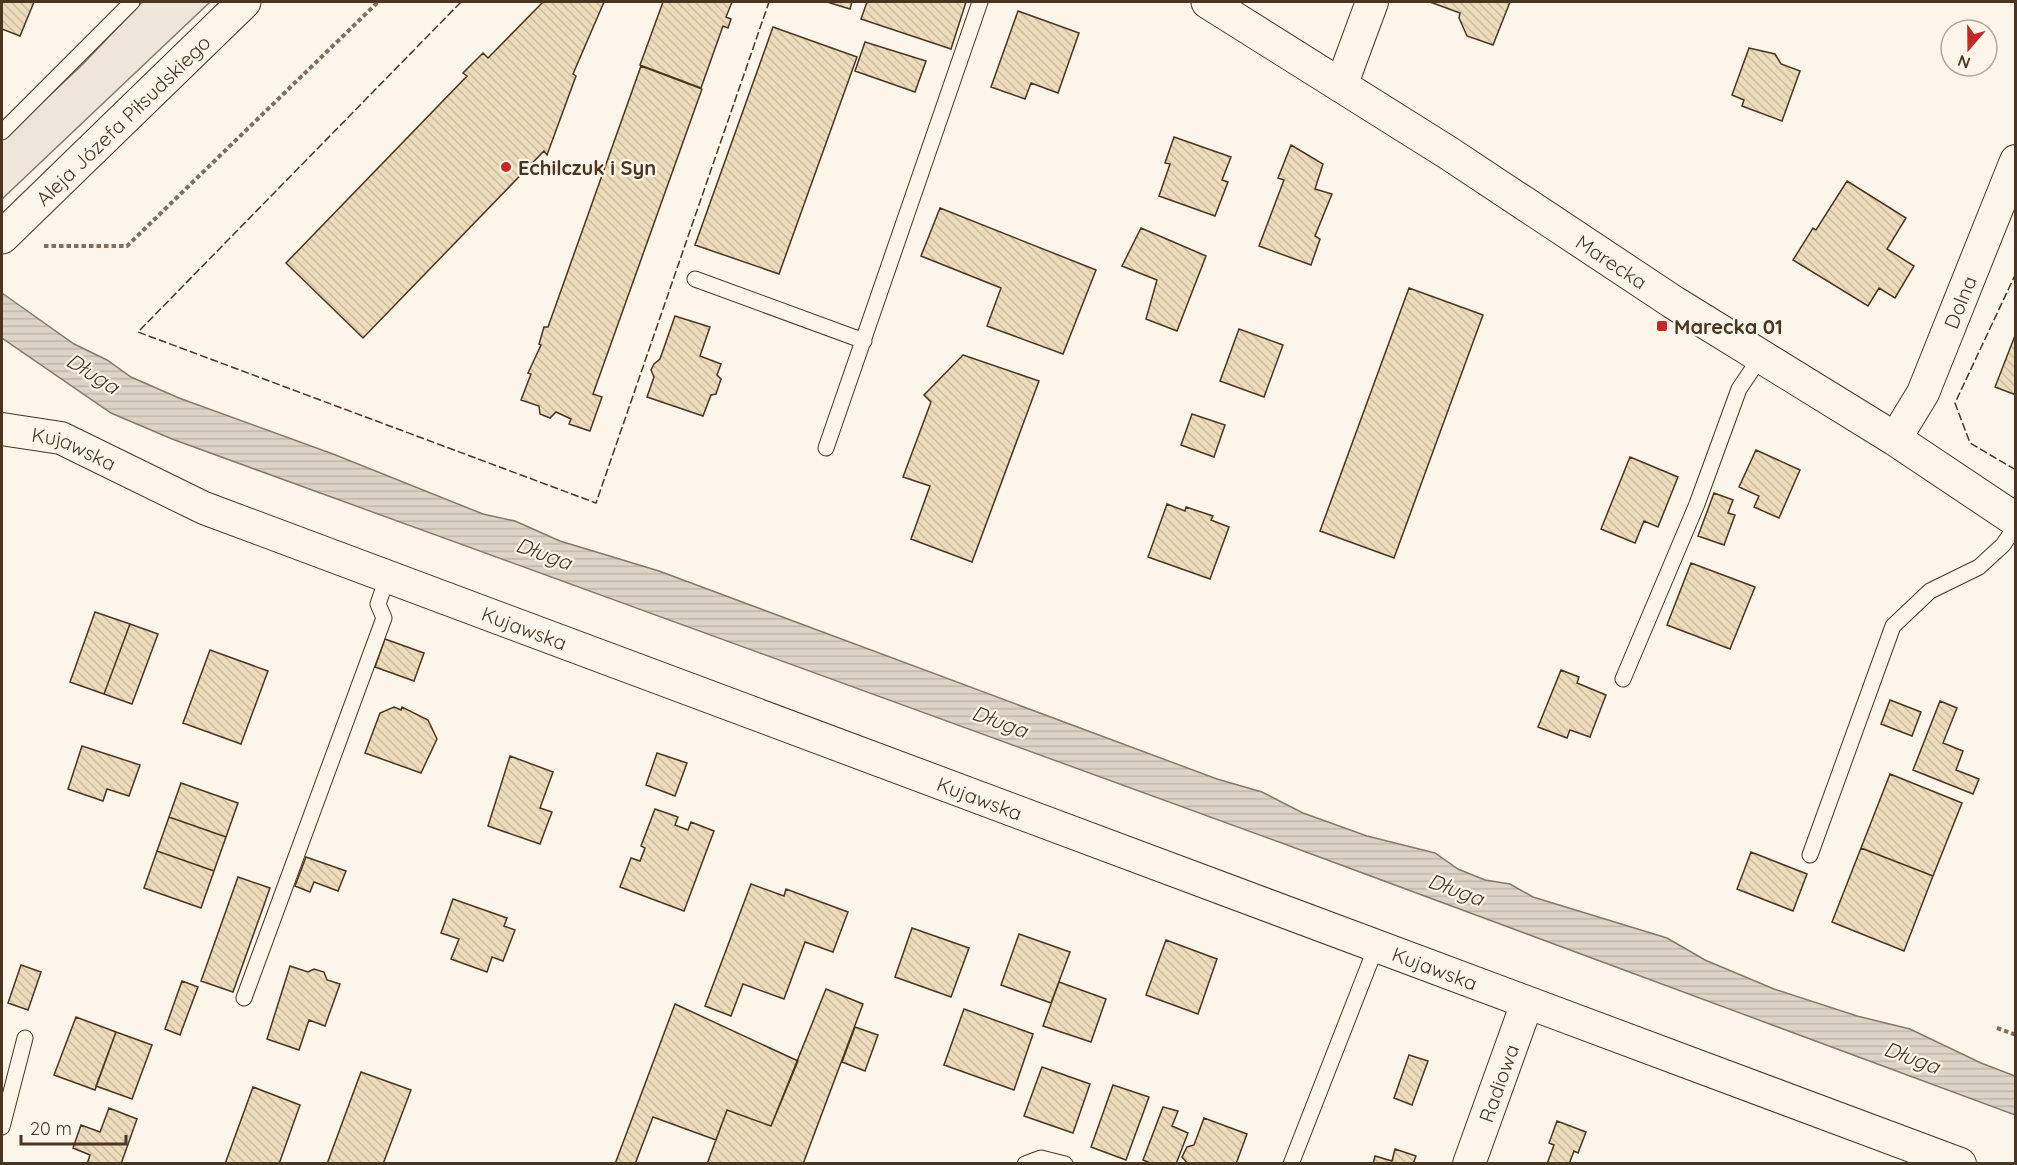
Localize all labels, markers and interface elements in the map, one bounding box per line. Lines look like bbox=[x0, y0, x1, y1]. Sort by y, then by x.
north arrow bbox=[1939, 18, 1999, 78]
street label: Aleja Józefa Piłsudskiego bbox=[30, 29, 215, 210]
text: N bbox=[1955, 51, 1973, 74]
place label: Echilczuk i Syn bbox=[518, 155, 656, 180]
marker: Echilczuk i Syn bbox=[499, 160, 513, 174]
street label: Marecka bbox=[1571, 229, 1652, 294]
street label: Dolna bbox=[1938, 272, 1981, 332]
place label: Marecka 01 bbox=[1674, 314, 1783, 339]
marker: Marecka 01 bbox=[1655, 319, 1669, 333]
water label: Długa bbox=[62, 347, 125, 400]
street label: Kujawska bbox=[30, 421, 120, 476]
water label: Długa bbox=[513, 531, 577, 575]
street label: Kujawska bbox=[478, 600, 571, 655]
water label: Długa bbox=[969, 699, 1033, 743]
street label: Kujawska bbox=[934, 770, 1026, 825]
water label: Długa bbox=[1425, 867, 1489, 911]
street label: Kujawska bbox=[1389, 941, 1481, 995]
water label: Długa bbox=[1881, 1035, 1945, 1079]
street label: Radiowa bbox=[1473, 1041, 1524, 1126]
scale bar bbox=[21, 1108, 126, 1146]
text: 20 m bbox=[30, 1117, 72, 1140]

